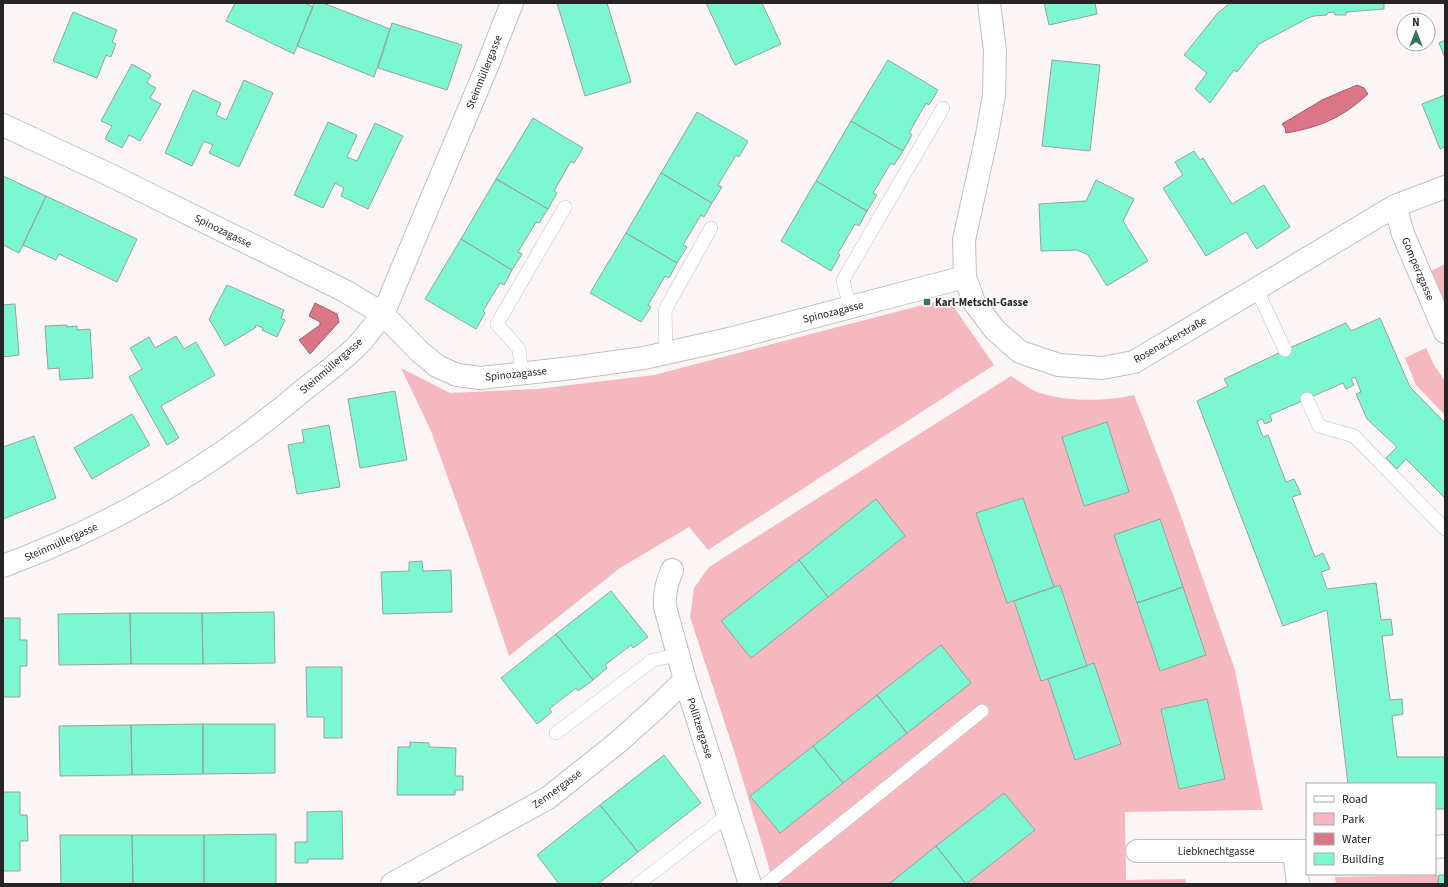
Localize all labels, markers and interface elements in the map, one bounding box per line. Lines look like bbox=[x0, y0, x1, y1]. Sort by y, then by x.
north arrow bbox=[1396, 12, 1436, 52]
text: N bbox=[1412, 15, 1420, 30]
street label: Steinmüllergasse bbox=[462, 32, 506, 111]
street label: Spinozagasse bbox=[192, 211, 255, 252]
street label: Gomperzgasse bbox=[1398, 235, 1438, 303]
place label: Karl-Metschl-Gasse bbox=[935, 295, 1028, 310]
street label: Spinozagasse bbox=[801, 297, 865, 327]
marker: Karl-Metschl-Gasse bbox=[922, 297, 932, 307]
street label: Rosenackerstraße bbox=[1131, 313, 1210, 367]
street label: Steinmüllergasse bbox=[296, 334, 366, 398]
street label: Spinozagasse bbox=[484, 363, 548, 385]
street label: Steinmüllergasse bbox=[22, 519, 101, 565]
street label: Pollitzergasse bbox=[683, 696, 717, 761]
street label: Zennergasse bbox=[529, 766, 585, 812]
legend bbox=[1306, 783, 1436, 875]
text: Road bbox=[1342, 791, 1368, 808]
text: Park bbox=[1342, 811, 1364, 828]
text: Water bbox=[1342, 831, 1372, 848]
street label: Liebknechtgasse bbox=[1178, 844, 1255, 859]
text: Building bbox=[1342, 851, 1384, 868]

